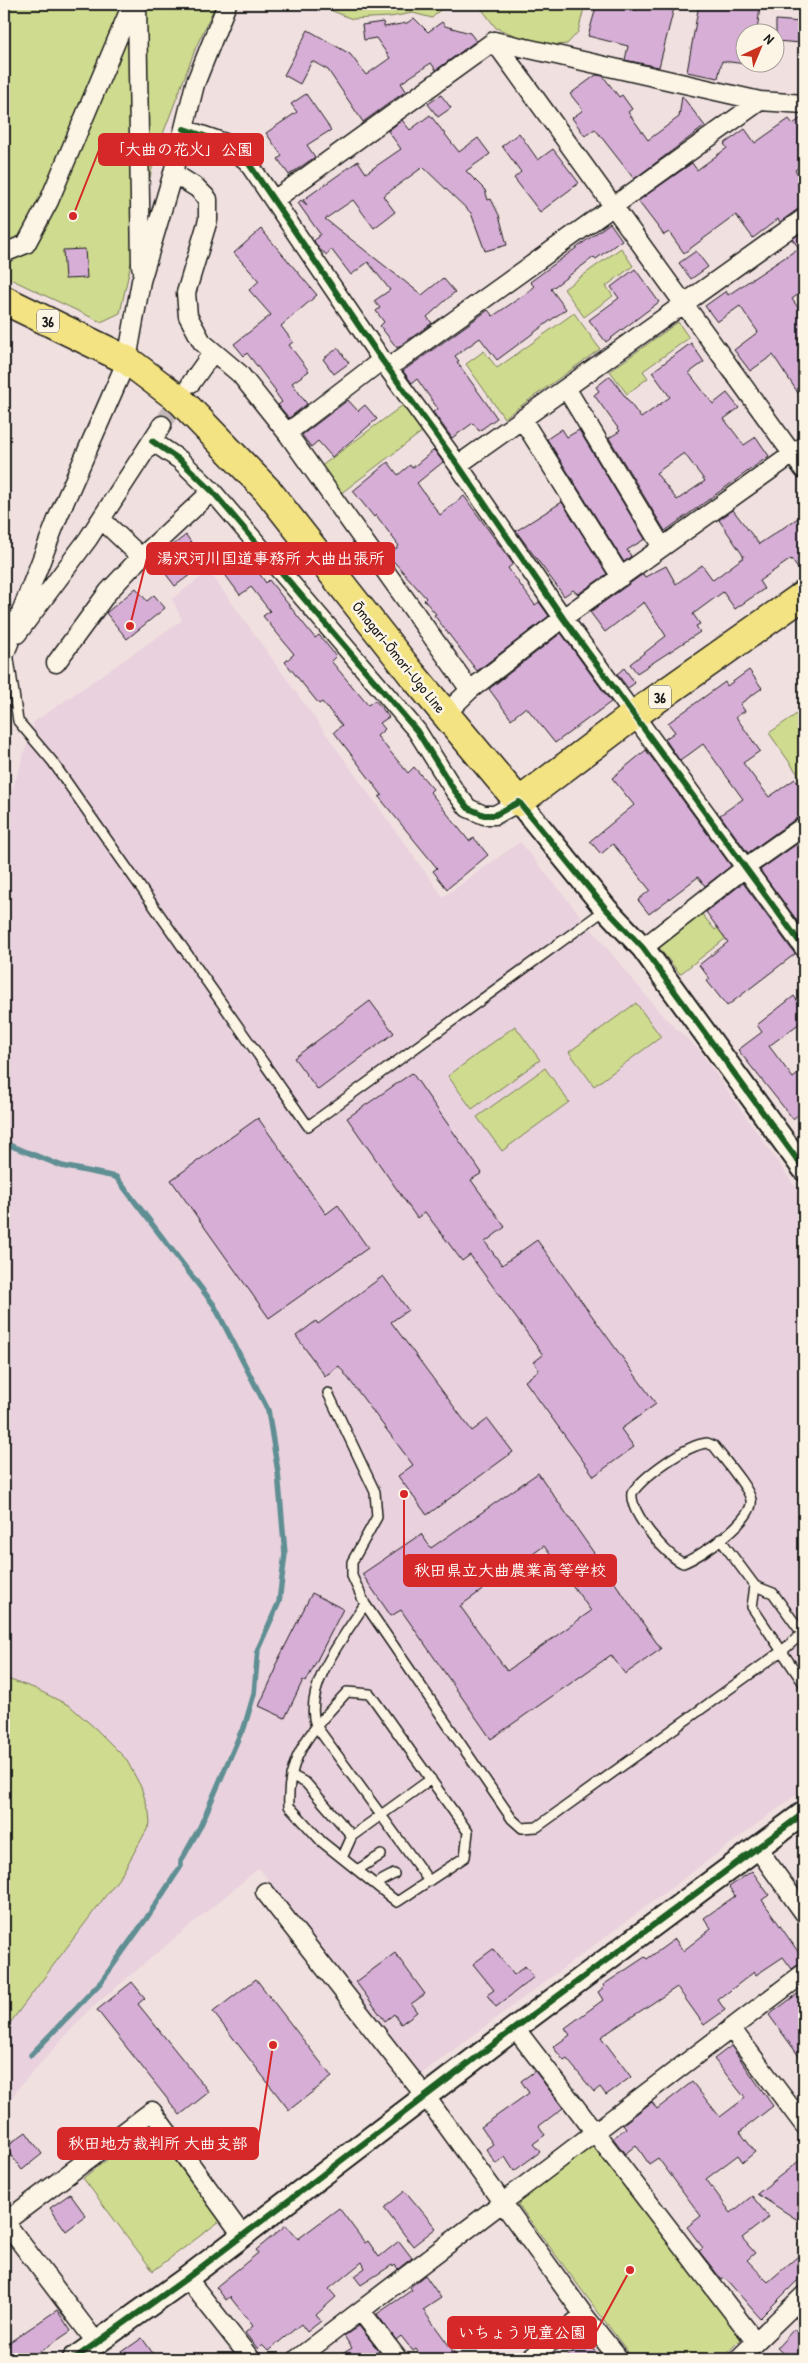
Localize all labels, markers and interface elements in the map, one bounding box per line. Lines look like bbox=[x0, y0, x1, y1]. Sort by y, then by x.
north arrow bbox=[736, 22, 786, 72]
text: N bbox=[760, 29, 779, 48]
callout: 「大曲の花火」公園 bbox=[99, 134, 263, 165]
text: 「大曲の花火」公園 bbox=[109, 138, 253, 160]
road number: 36 bbox=[37, 310, 59, 332]
callout: 湯沢河川国道事務所 大曲出張所 bbox=[147, 543, 394, 574]
text: 湯沢河川国道事務所 大曲出張所 bbox=[157, 547, 385, 569]
street label: Ōmagari-Ōmori-Ugo Line bbox=[347, 597, 451, 717]
road number: 36 bbox=[649, 686, 671, 709]
callout: 秋田県立大曲農業高等学校 bbox=[404, 1555, 616, 1586]
text: 秋田県立大曲農業高等学校 bbox=[414, 1559, 606, 1581]
callout: 秋田地方裁判所 大曲支部 bbox=[58, 2128, 258, 2159]
text: 秋田地方裁判所 大曲支部 bbox=[68, 2132, 248, 2154]
callout: いちょう児童公園 bbox=[448, 2317, 596, 2348]
text: いちょう児童公園 bbox=[458, 2321, 586, 2343]

